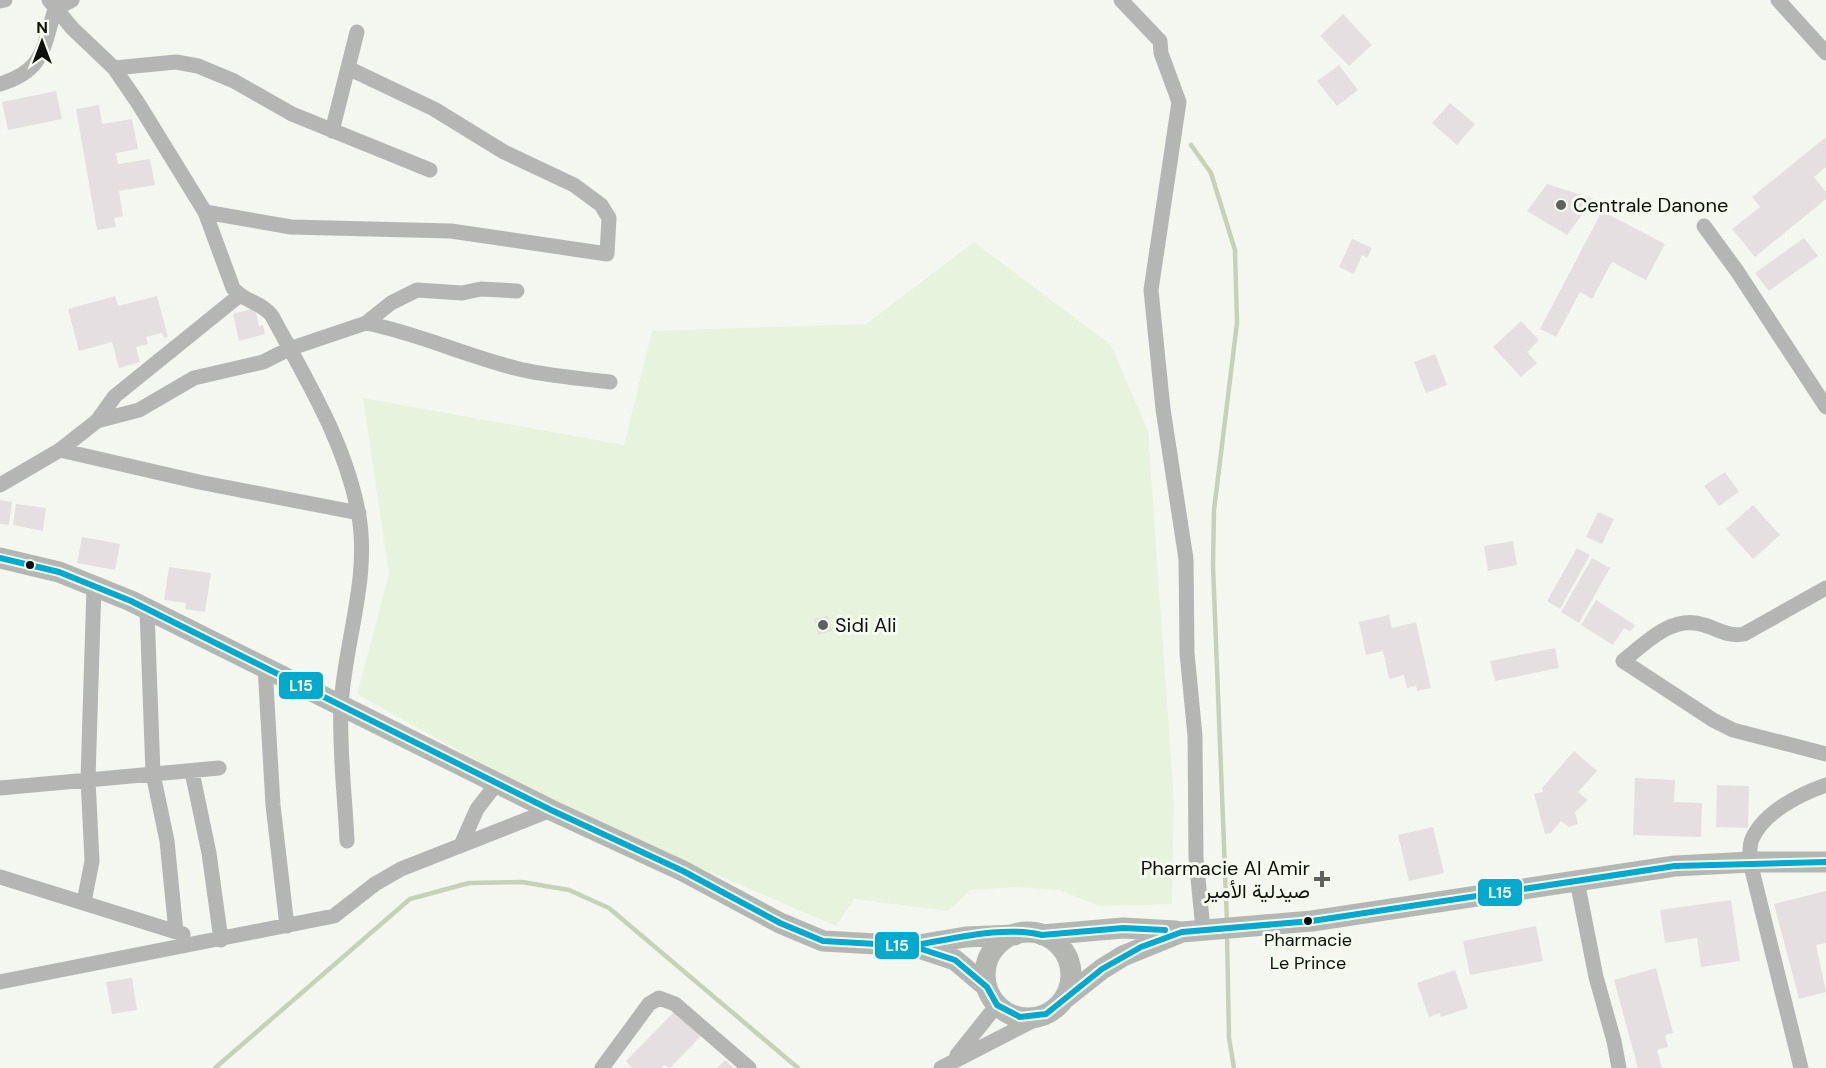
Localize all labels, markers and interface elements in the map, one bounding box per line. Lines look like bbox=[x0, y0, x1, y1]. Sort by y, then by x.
north arrow bbox=[12, 12, 72, 72]
text: N bbox=[36, 17, 48, 38]
place label: Centrale Danone bbox=[1573, 192, 1728, 218]
marker: Centrale Danone bbox=[1554, 198, 1568, 212]
unlabelled marker bbox=[24, 559, 36, 571]
place label: Sidi Ali bbox=[835, 612, 897, 638]
marker: Sidi Ali bbox=[816, 618, 830, 632]
line badge: L15 bbox=[278, 671, 324, 700]
text: L15 bbox=[289, 675, 313, 696]
place label: Pharmacie Al Amir صيدلية الأمير bbox=[1141, 855, 1310, 904]
marker: Pharmacie Al Amir صيدلية الأمير bbox=[1315, 872, 1329, 886]
line badge: L15 bbox=[1477, 878, 1523, 907]
text: L15 bbox=[1488, 882, 1512, 903]
marker: Pharmacie Le Prince bbox=[1302, 915, 1314, 927]
place label: Pharmacie Le Prince bbox=[1264, 928, 1352, 975]
line badge: L15 bbox=[874, 931, 920, 960]
text: L15 bbox=[885, 935, 909, 956]

